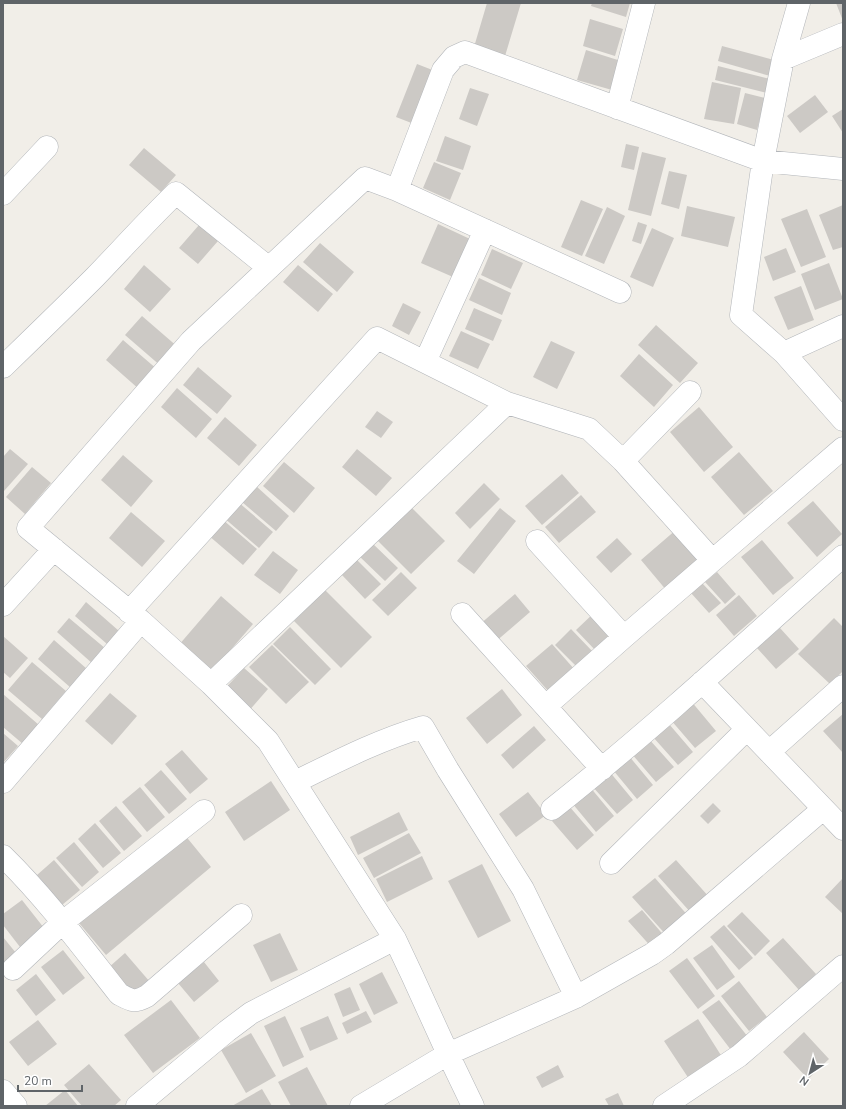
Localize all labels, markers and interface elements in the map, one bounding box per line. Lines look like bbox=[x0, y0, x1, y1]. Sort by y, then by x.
north arrow bbox=[790, 1053, 830, 1093]
scale bar bbox=[18, 1067, 82, 1093]
text: N bbox=[797, 1072, 812, 1089]
text: 20 m bbox=[24, 1073, 52, 1089]

